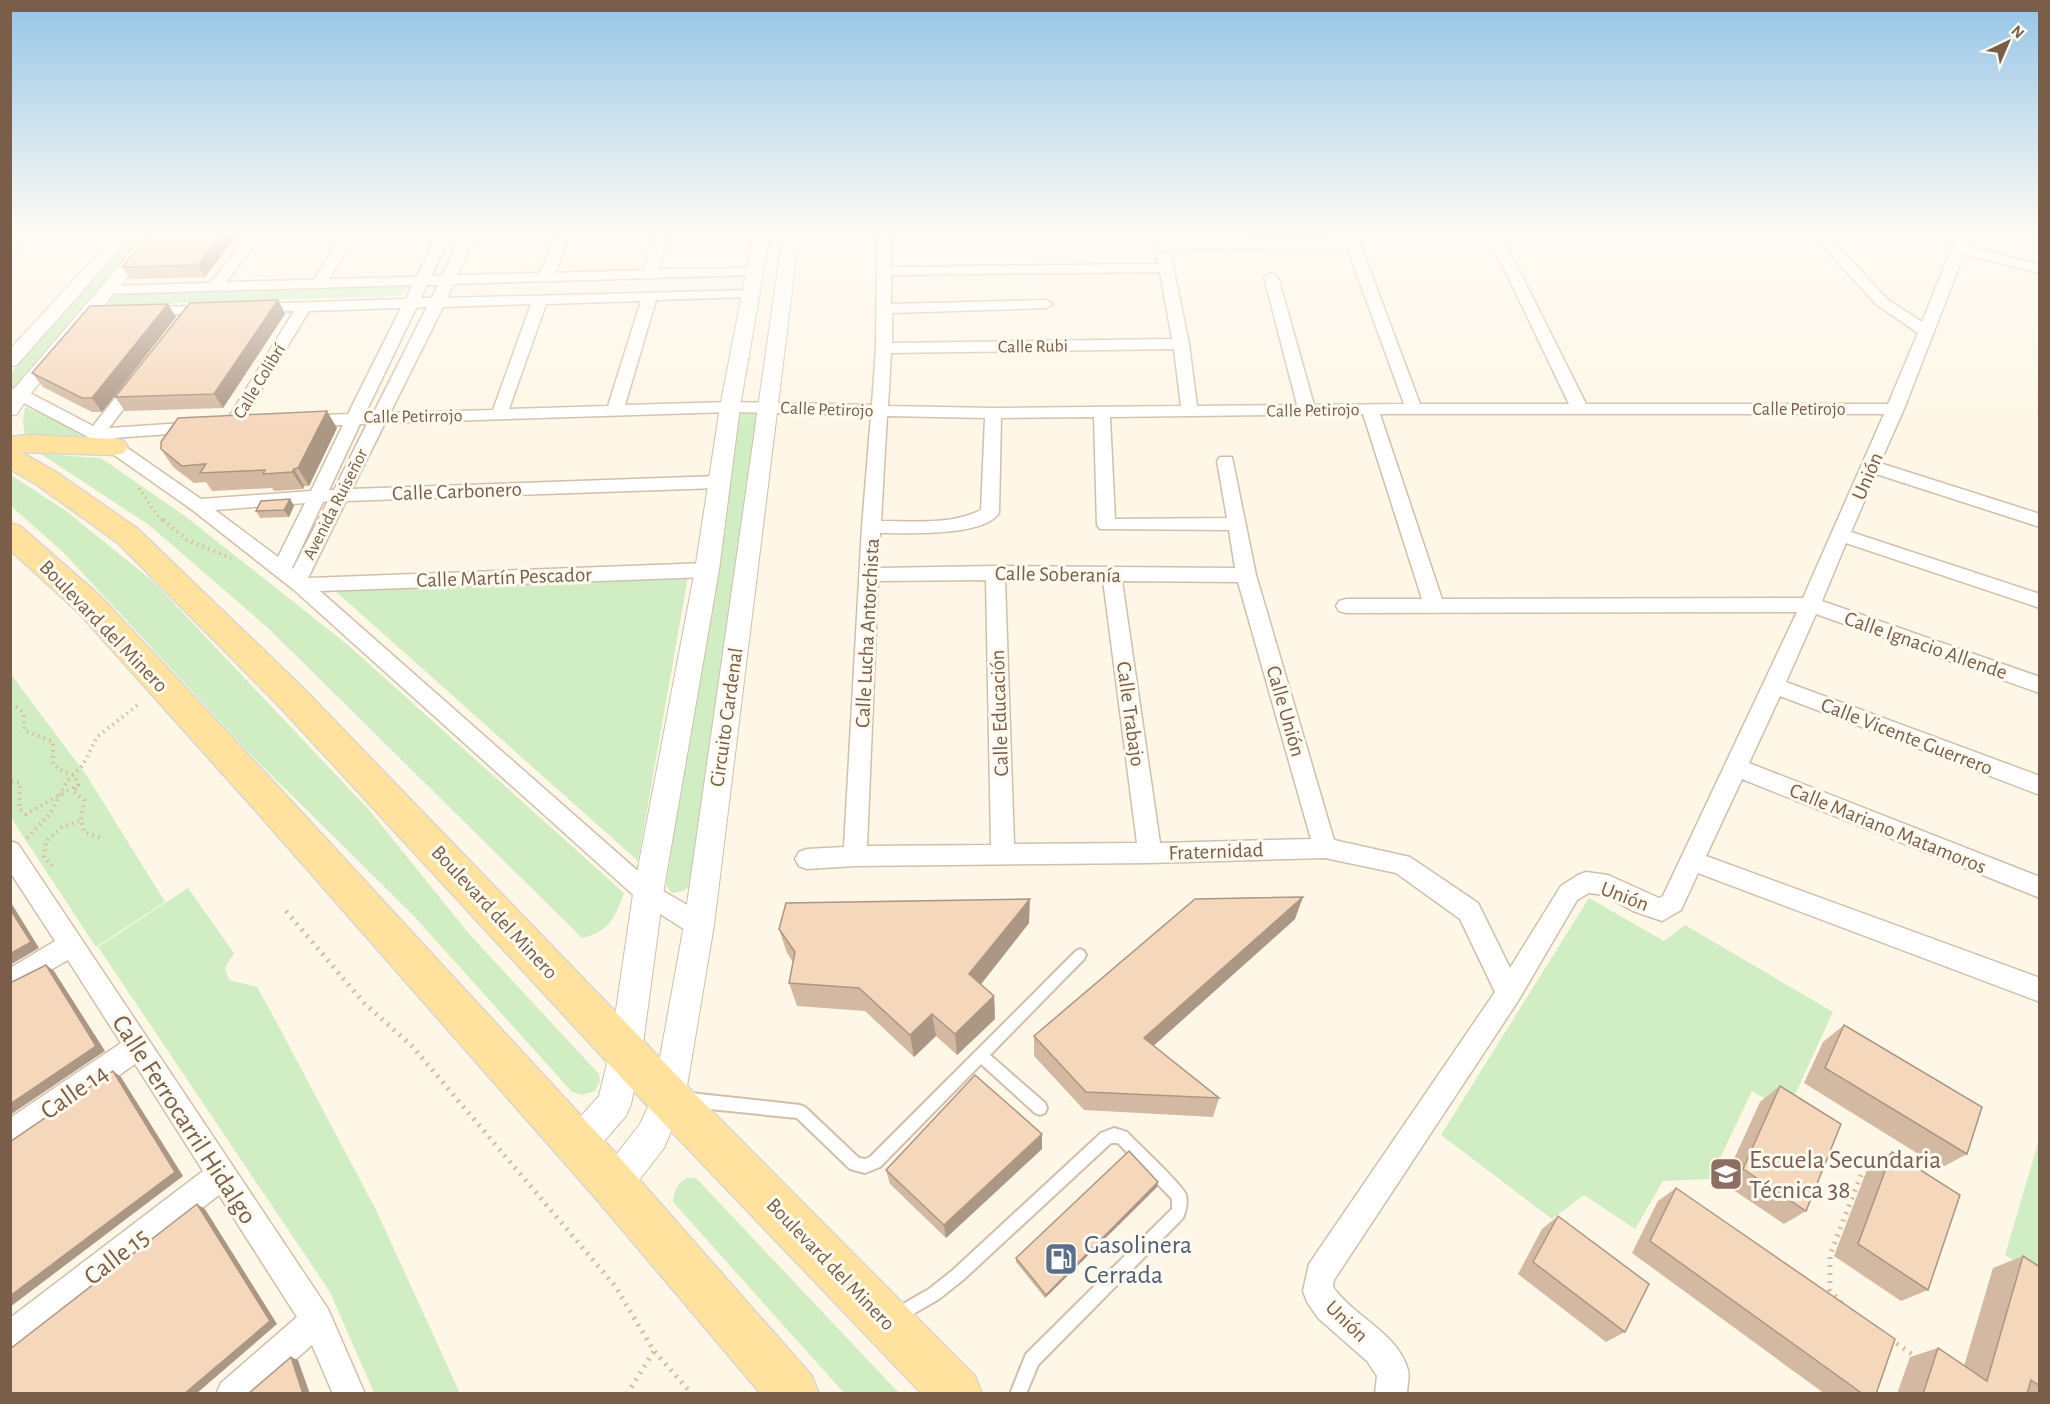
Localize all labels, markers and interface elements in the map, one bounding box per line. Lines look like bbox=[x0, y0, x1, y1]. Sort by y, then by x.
north arrow bbox=[1978, 12, 2038, 72]
text: N bbox=[2008, 22, 2027, 42]
street label: Calle Rubi bbox=[998, 337, 1068, 357]
street label: Calle Colibrí bbox=[231, 340, 289, 422]
street label: Calle Petirojo bbox=[780, 399, 874, 421]
street label: Calle Petirojo bbox=[1266, 401, 1360, 421]
street label: Calle Petirojo bbox=[1752, 401, 1846, 419]
street label: Calle Petirrojo bbox=[363, 407, 463, 427]
street label: Avenida Ruiseñor bbox=[300, 446, 372, 563]
street label: Unión bbox=[1848, 449, 1887, 503]
street label: Calle Carbonero bbox=[392, 479, 522, 504]
street label: Calle Lucha Antorchista bbox=[852, 537, 883, 728]
street label: Boulevard del Minero bbox=[35, 556, 172, 696]
street label: Calle Soberanía bbox=[995, 563, 1122, 586]
street label: Calle Martín Pescador bbox=[416, 564, 592, 591]
street label: Calle Ignacio Allende bbox=[1842, 608, 2010, 683]
street label: Circuito Cardenal bbox=[706, 646, 747, 788]
street label: Calle Educación bbox=[987, 649, 1012, 777]
street label: Calle Trabajo bbox=[1113, 660, 1148, 768]
street label: Calle Unión bbox=[1263, 663, 1309, 759]
street label: Calle Vicente Guerrero bbox=[1818, 694, 1996, 779]
street label: Calle Mariano Matamoros bbox=[1787, 779, 1989, 878]
street label: Fraternidad bbox=[1168, 839, 1264, 864]
street label: Boulevard del Minero bbox=[427, 841, 562, 983]
street label: Unión bbox=[1598, 878, 1652, 915]
street label: Calle Ferrocarril Hidalgo bbox=[107, 1010, 261, 1229]
street label: Calle 14 bbox=[36, 1059, 113, 1124]
place label: Escuela Secundaria Técnica 38 bbox=[1749, 1147, 1941, 1203]
school or university icon: Escuela Secundaria Técnica 38 bbox=[1708, 1156, 1744, 1192]
street label: Boulevard del Minero bbox=[762, 1194, 899, 1334]
street label: Calle 15 bbox=[79, 1224, 154, 1290]
place label: Gasolinera Cerrada bbox=[1084, 1232, 1192, 1288]
fuel station icon: Gasolinera Cerrada bbox=[1043, 1241, 1079, 1277]
street label: Unión bbox=[1322, 1297, 1372, 1346]

